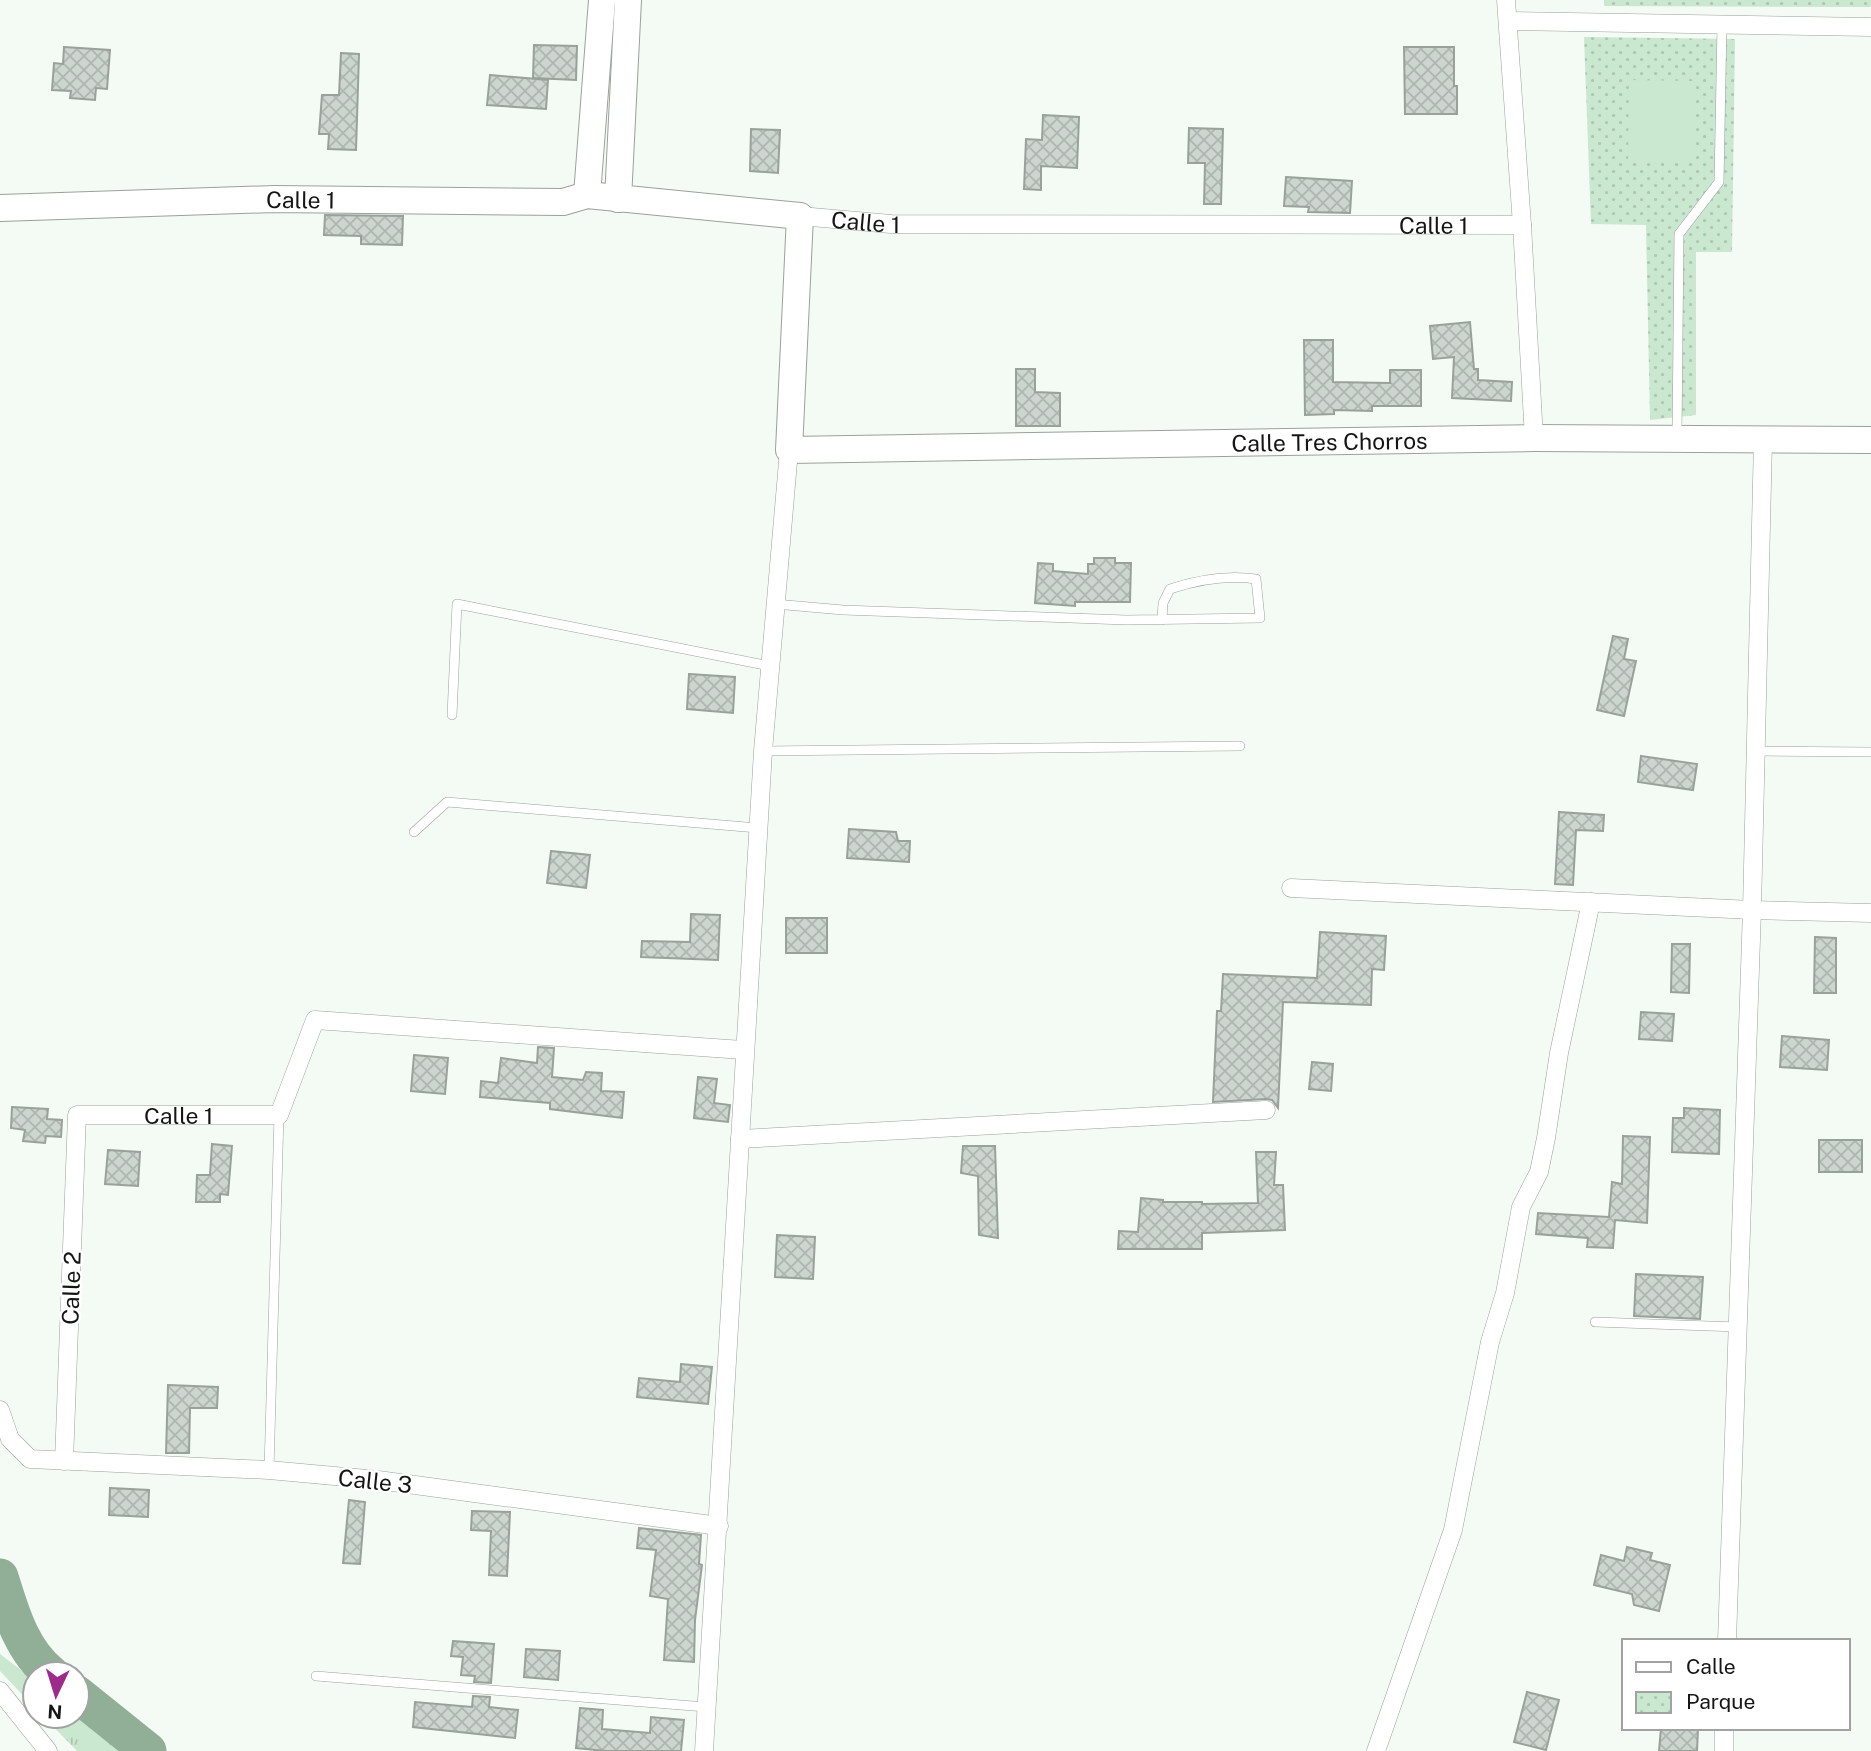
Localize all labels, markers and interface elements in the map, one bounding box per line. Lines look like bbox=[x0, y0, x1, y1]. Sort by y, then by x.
street label: Calle 1 bbox=[266, 185, 336, 213]
street label: Calle 1 bbox=[830, 205, 900, 238]
street label: Calle 1 bbox=[1399, 211, 1468, 238]
street label: Calle Tres Chorros bbox=[1231, 426, 1428, 456]
street label: Calle 1 bbox=[144, 1102, 213, 1129]
street label: Calle 2 bbox=[56, 1251, 86, 1325]
street label: Calle 3 bbox=[337, 1464, 413, 1498]
legend bbox=[1622, 1639, 1850, 1730]
text: Calle bbox=[1686, 1654, 1736, 1679]
north arrow bbox=[21, 1660, 91, 1730]
text: Parque bbox=[1686, 1689, 1755, 1714]
text: N bbox=[47, 1700, 63, 1723]

